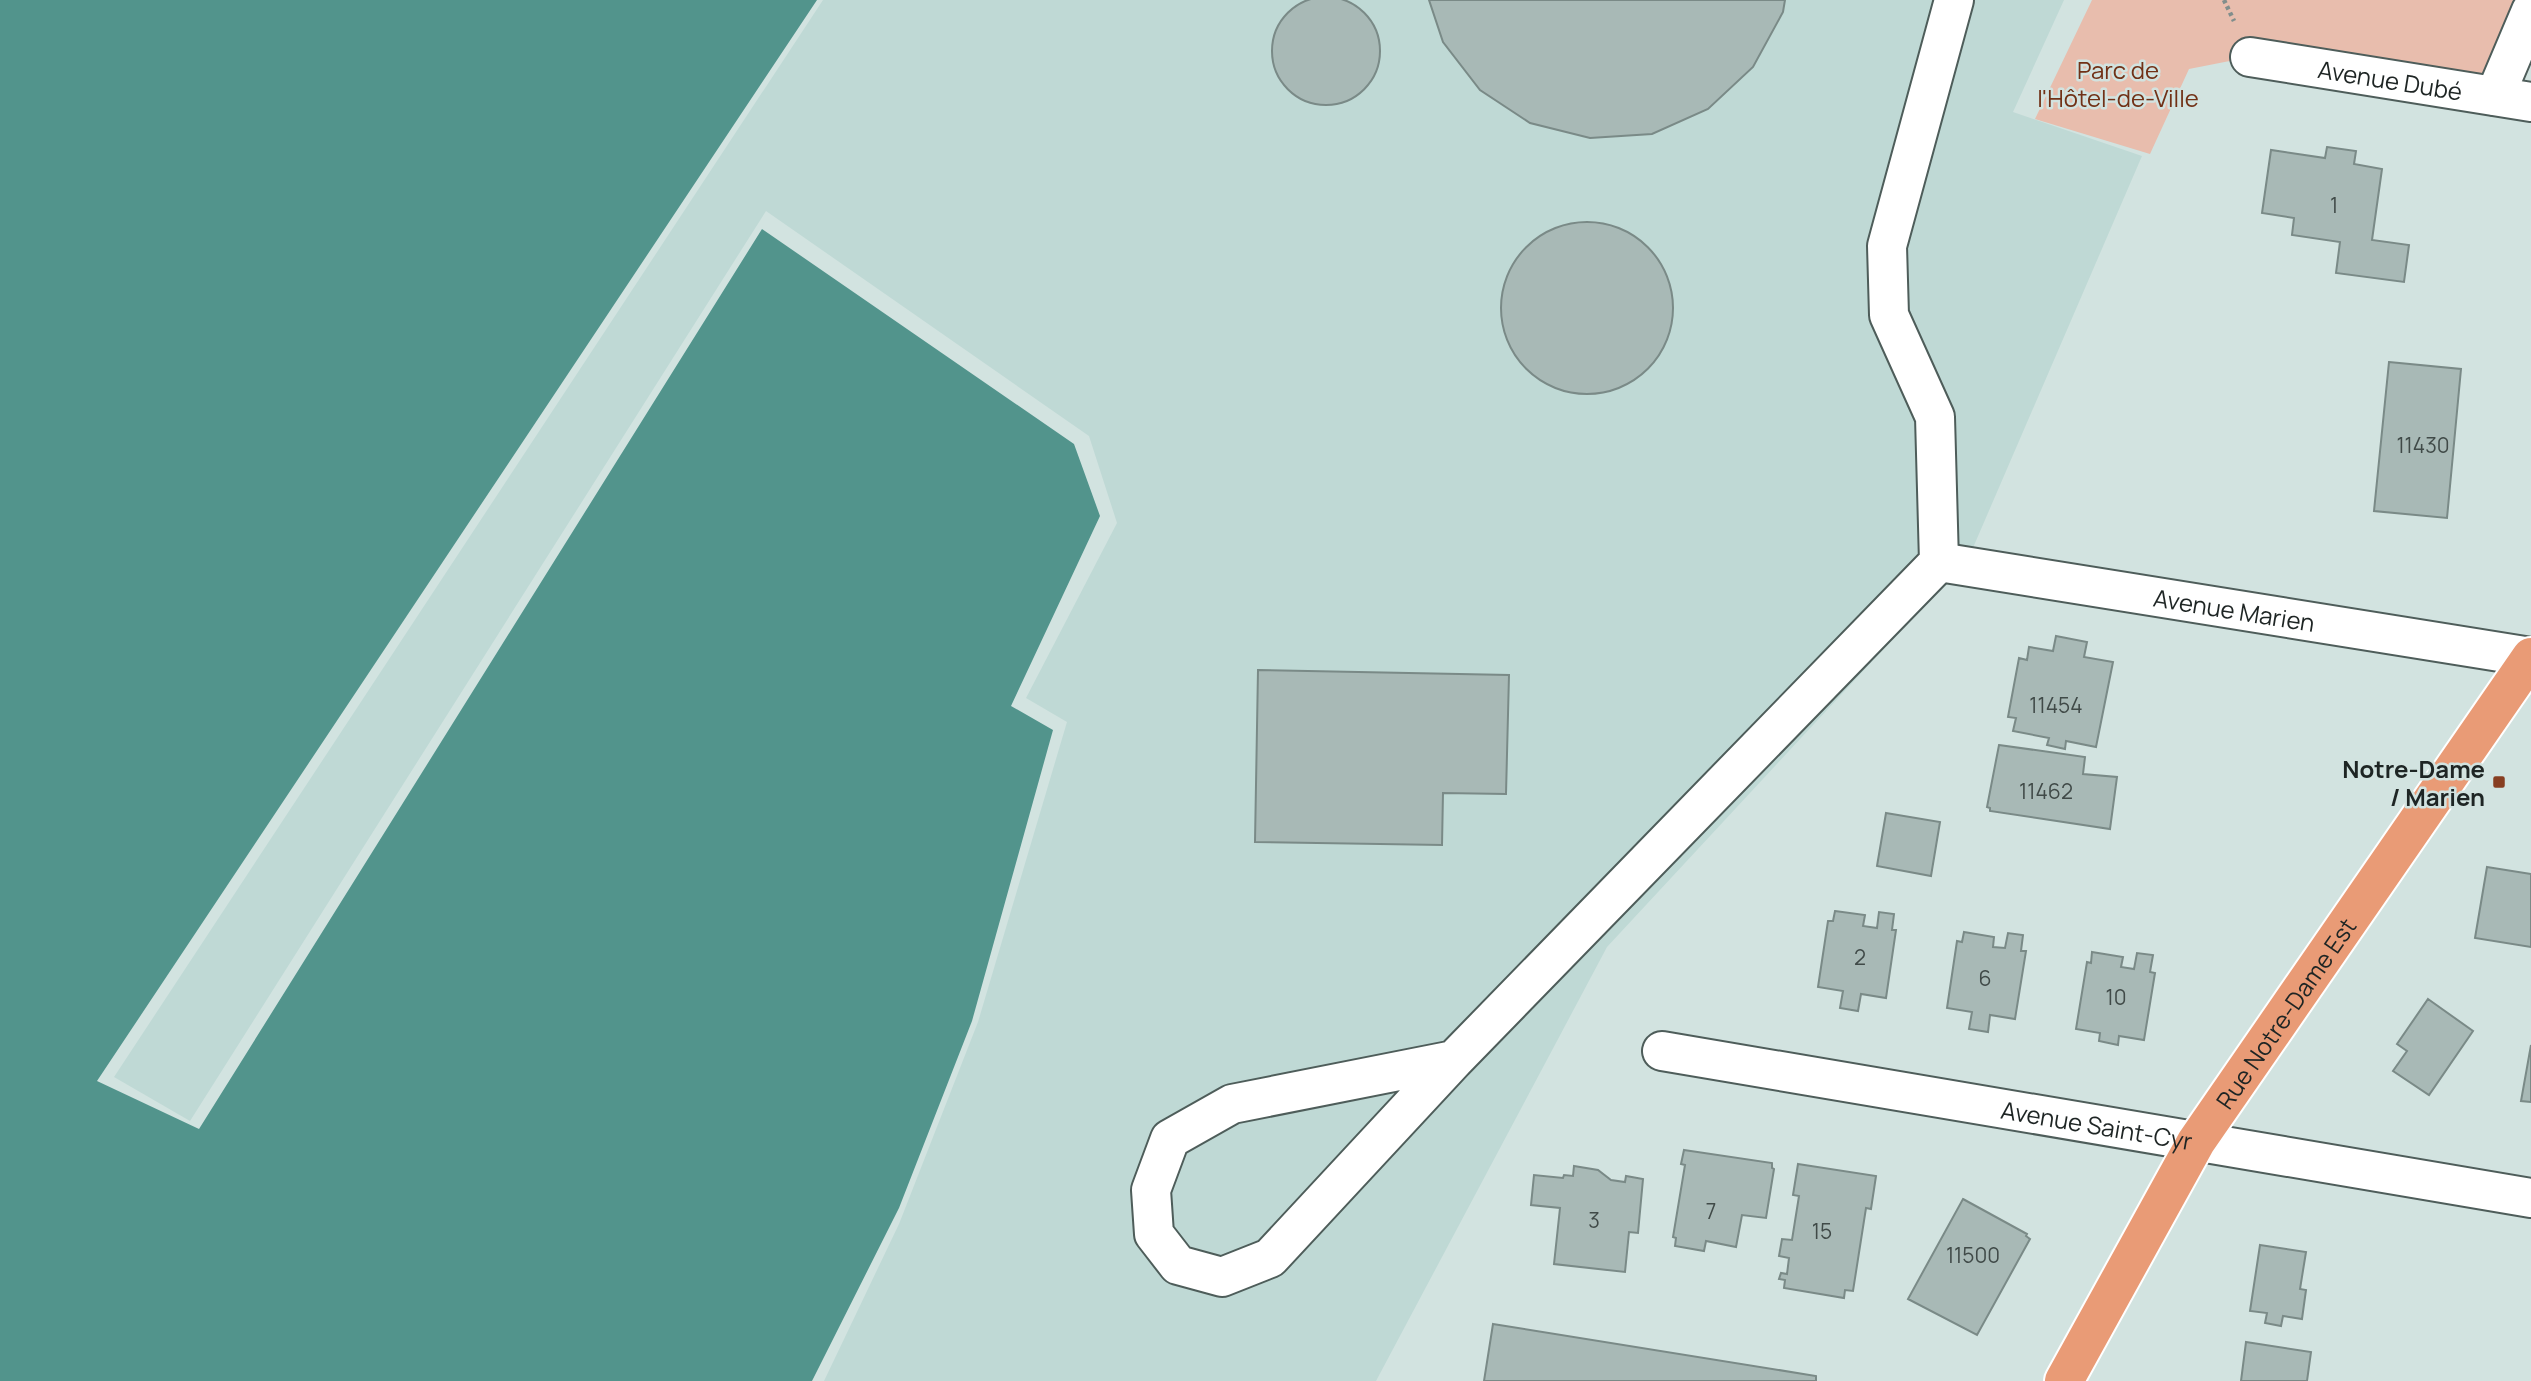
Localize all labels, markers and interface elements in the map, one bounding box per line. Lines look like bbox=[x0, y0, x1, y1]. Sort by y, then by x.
street label: Avenue Dubé bbox=[2316, 52, 2465, 107]
park label: Parc de l'Hôtel-de-Ville bbox=[2037, 53, 2199, 114]
house number: 1 bbox=[2330, 191, 2338, 219]
house number: 11430 bbox=[2396, 431, 2450, 459]
street label: Avenue Marien bbox=[2151, 580, 2317, 639]
house number: 11454 bbox=[2029, 691, 2083, 719]
place label: Notre-Dame / Marien bbox=[2342, 752, 2485, 813]
marker: Notre-Dame / Marien bbox=[2491, 774, 2507, 790]
house number: 11462 bbox=[2019, 777, 2073, 805]
street label: Rue Notre-Dame Est bbox=[2208, 911, 2363, 1115]
house number: 2 bbox=[1854, 943, 1866, 971]
house number: 6 bbox=[1978, 964, 1992, 992]
house number: 10 bbox=[2106, 983, 2127, 1011]
street label: Avenue Saint-Cyr bbox=[1999, 1092, 2195, 1157]
house number: 7 bbox=[1706, 1197, 1716, 1225]
house number: 3 bbox=[1588, 1206, 1600, 1234]
house number: 15 bbox=[1812, 1217, 1832, 1245]
house number: 11500 bbox=[1946, 1241, 2000, 1269]

